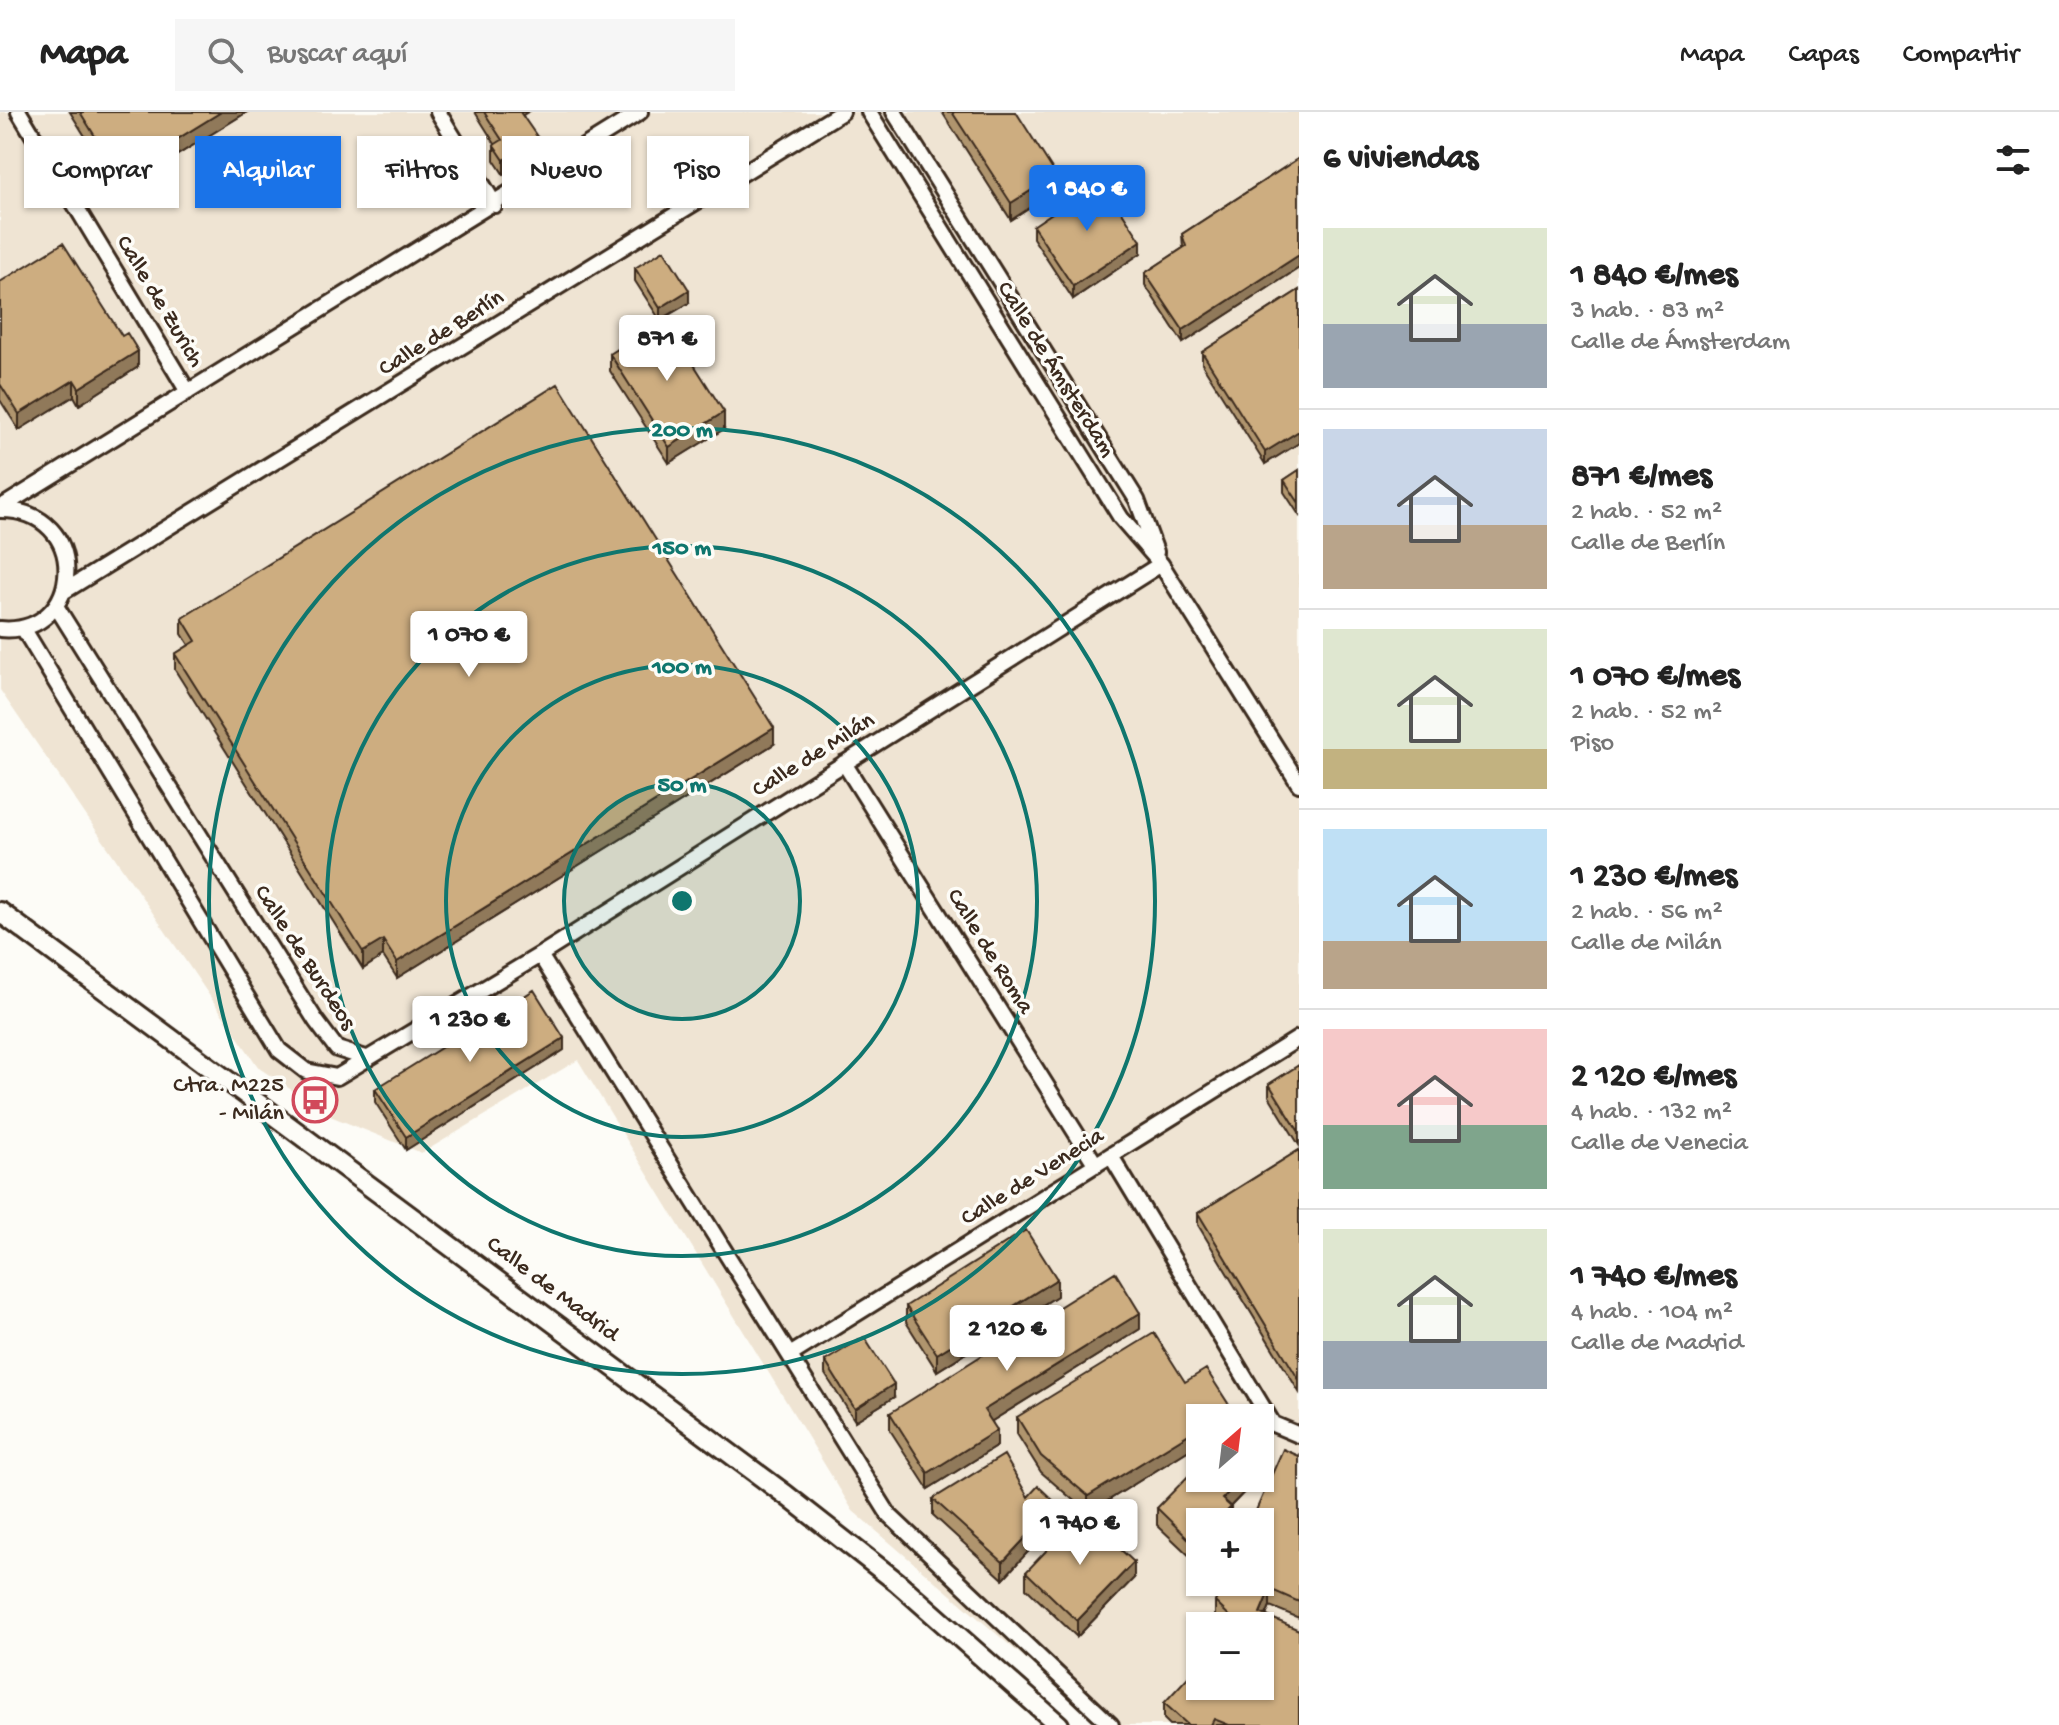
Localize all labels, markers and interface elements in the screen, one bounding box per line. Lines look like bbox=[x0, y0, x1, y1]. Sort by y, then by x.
search box bbox=[175, 19, 735, 91]
text: Mapa bbox=[40, 33, 127, 77]
icon: search bbox=[203, 33, 247, 77]
text: Buscar aquí bbox=[267, 38, 407, 73]
text: Mapa bbox=[1680, 39, 1744, 72]
text: Capas bbox=[1788, 39, 1859, 72]
text: Compartir bbox=[1903, 39, 2019, 72]
chip: Comprar bbox=[24, 136, 179, 208]
chip: Alquilar bbox=[195, 136, 341, 208]
chip: Filtros bbox=[357, 136, 486, 208]
chip: Nuevo bbox=[502, 136, 631, 208]
chip: Piso bbox=[647, 136, 749, 208]
icon: filters bbox=[1991, 138, 2035, 182]
text: 6 viviendas bbox=[1323, 140, 1478, 180]
pin: 1 840 € bbox=[1013, 165, 1161, 233]
text: 1 840 € bbox=[1047, 175, 1127, 206]
street label: Calle de Zurich bbox=[108, 231, 210, 373]
text: 1 840 €/mes bbox=[1571, 257, 1737, 297]
icon: home bbox=[1387, 260, 1483, 356]
street label: Calle de Ámsterdam bbox=[989, 277, 1121, 463]
street label: Calle de Berlín bbox=[374, 284, 510, 384]
text: 3 hab. · 83 m² bbox=[1571, 297, 1724, 328]
pin: 871 € bbox=[611, 315, 723, 383]
text: 871 € bbox=[637, 325, 697, 356]
text: Calle de Ámsterdam bbox=[1571, 328, 1790, 359]
text: 200 m bbox=[651, 417, 713, 446]
text: 871 €/mes bbox=[1571, 458, 1712, 498]
icon: home bbox=[1387, 461, 1483, 557]
text: 2 hab. · 52 m² bbox=[1571, 498, 1722, 529]
text: Calle de Berlín bbox=[1571, 529, 1725, 560]
text: 150 m bbox=[652, 535, 711, 564]
pin: 1 070 € bbox=[395, 611, 543, 679]
text: 1 070 € bbox=[428, 621, 510, 652]
text: 100 m bbox=[651, 654, 712, 683]
text: 1 070 €/mes bbox=[1571, 658, 1740, 698]
icon: home bbox=[1387, 661, 1483, 757]
text: 2 hab. · 52 m² bbox=[1571, 698, 1722, 729]
street label: Calle de Milán bbox=[747, 707, 881, 805]
text: Piso bbox=[1571, 729, 1614, 760]
text: 50 m bbox=[658, 772, 706, 801]
text: 1 230 €/mes bbox=[1571, 858, 1737, 898]
icon: home bbox=[1387, 861, 1483, 957]
street label: Calle de Burdeos bbox=[246, 880, 362, 1037]
street label: Calle de Roma bbox=[939, 884, 1039, 1021]
centre of rings bbox=[668, 887, 696, 915]
text: 2 hab. · 56 m² bbox=[1571, 898, 1722, 929]
text: Calle de Milán bbox=[1571, 929, 1722, 960]
pin: 1 230 € bbox=[396, 996, 544, 1064]
text: 1 230 € bbox=[430, 1006, 510, 1037]
text: 2 120 €/mes bbox=[1571, 1058, 1736, 1098]
icon: home bbox=[1387, 1061, 1483, 1157]
place label: Ctra. M225 - Milán bbox=[173, 1072, 285, 1129]
bus stop icon: Ctra. M225 - Milán bbox=[291, 1076, 339, 1124]
text: 4 hab. · 132 m² bbox=[1571, 1098, 1732, 1129]
street label: Calle de Venecia bbox=[956, 1122, 1111, 1234]
text: Calle de Venecia bbox=[1571, 1129, 1748, 1160]
street label: Calle de Madrid bbox=[480, 1231, 626, 1351]
text: 1 740 €/mes bbox=[1571, 1258, 1737, 1298]
icon: home bbox=[1387, 1261, 1483, 1357]
text: 4 hab. · 104 m² bbox=[1571, 1298, 1733, 1329]
pin: 2 120 € bbox=[933, 1305, 1081, 1373]
text: 2 120 € bbox=[968, 1315, 1046, 1346]
text: Calle de Madrid bbox=[1571, 1329, 1743, 1360]
north arrow bbox=[1186, 1404, 1274, 1492]
map controls bbox=[1186, 1404, 1274, 1700]
pin: 1 740 € bbox=[1006, 1499, 1154, 1567]
button: + bbox=[1186, 1508, 1274, 1596]
text: 1 740 € bbox=[1041, 1509, 1119, 1540]
button: − bbox=[1186, 1612, 1274, 1700]

